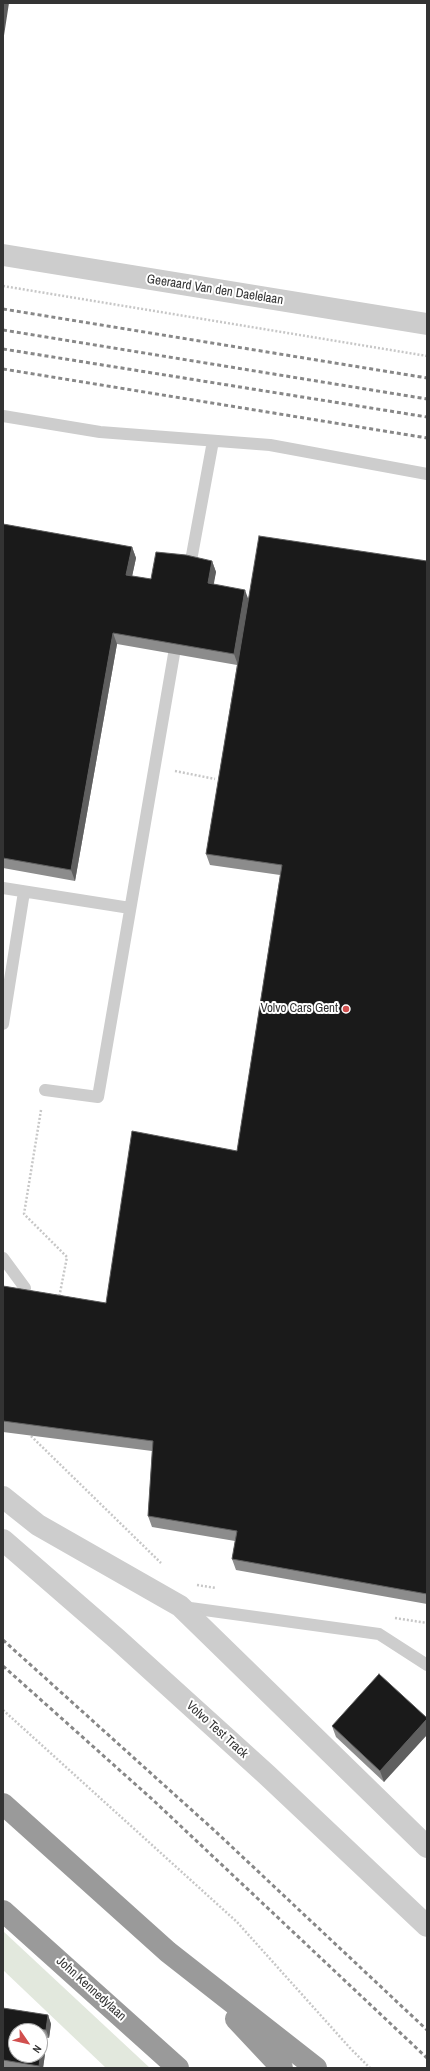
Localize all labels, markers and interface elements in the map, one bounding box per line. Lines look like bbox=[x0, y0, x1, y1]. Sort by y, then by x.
street label: Geeraard Van den Daelelaan bbox=[146, 272, 284, 308]
place label: Volvo Cars Gent bbox=[260, 1001, 338, 1017]
marker: Volvo Cars Gent bbox=[341, 1004, 351, 1014]
street label: Volvo Test Track bbox=[183, 1698, 251, 1762]
street label: John Kennedylaan bbox=[53, 1954, 129, 2024]
north arrow bbox=[8, 2023, 48, 2063]
text: N bbox=[29, 2043, 45, 2056]

